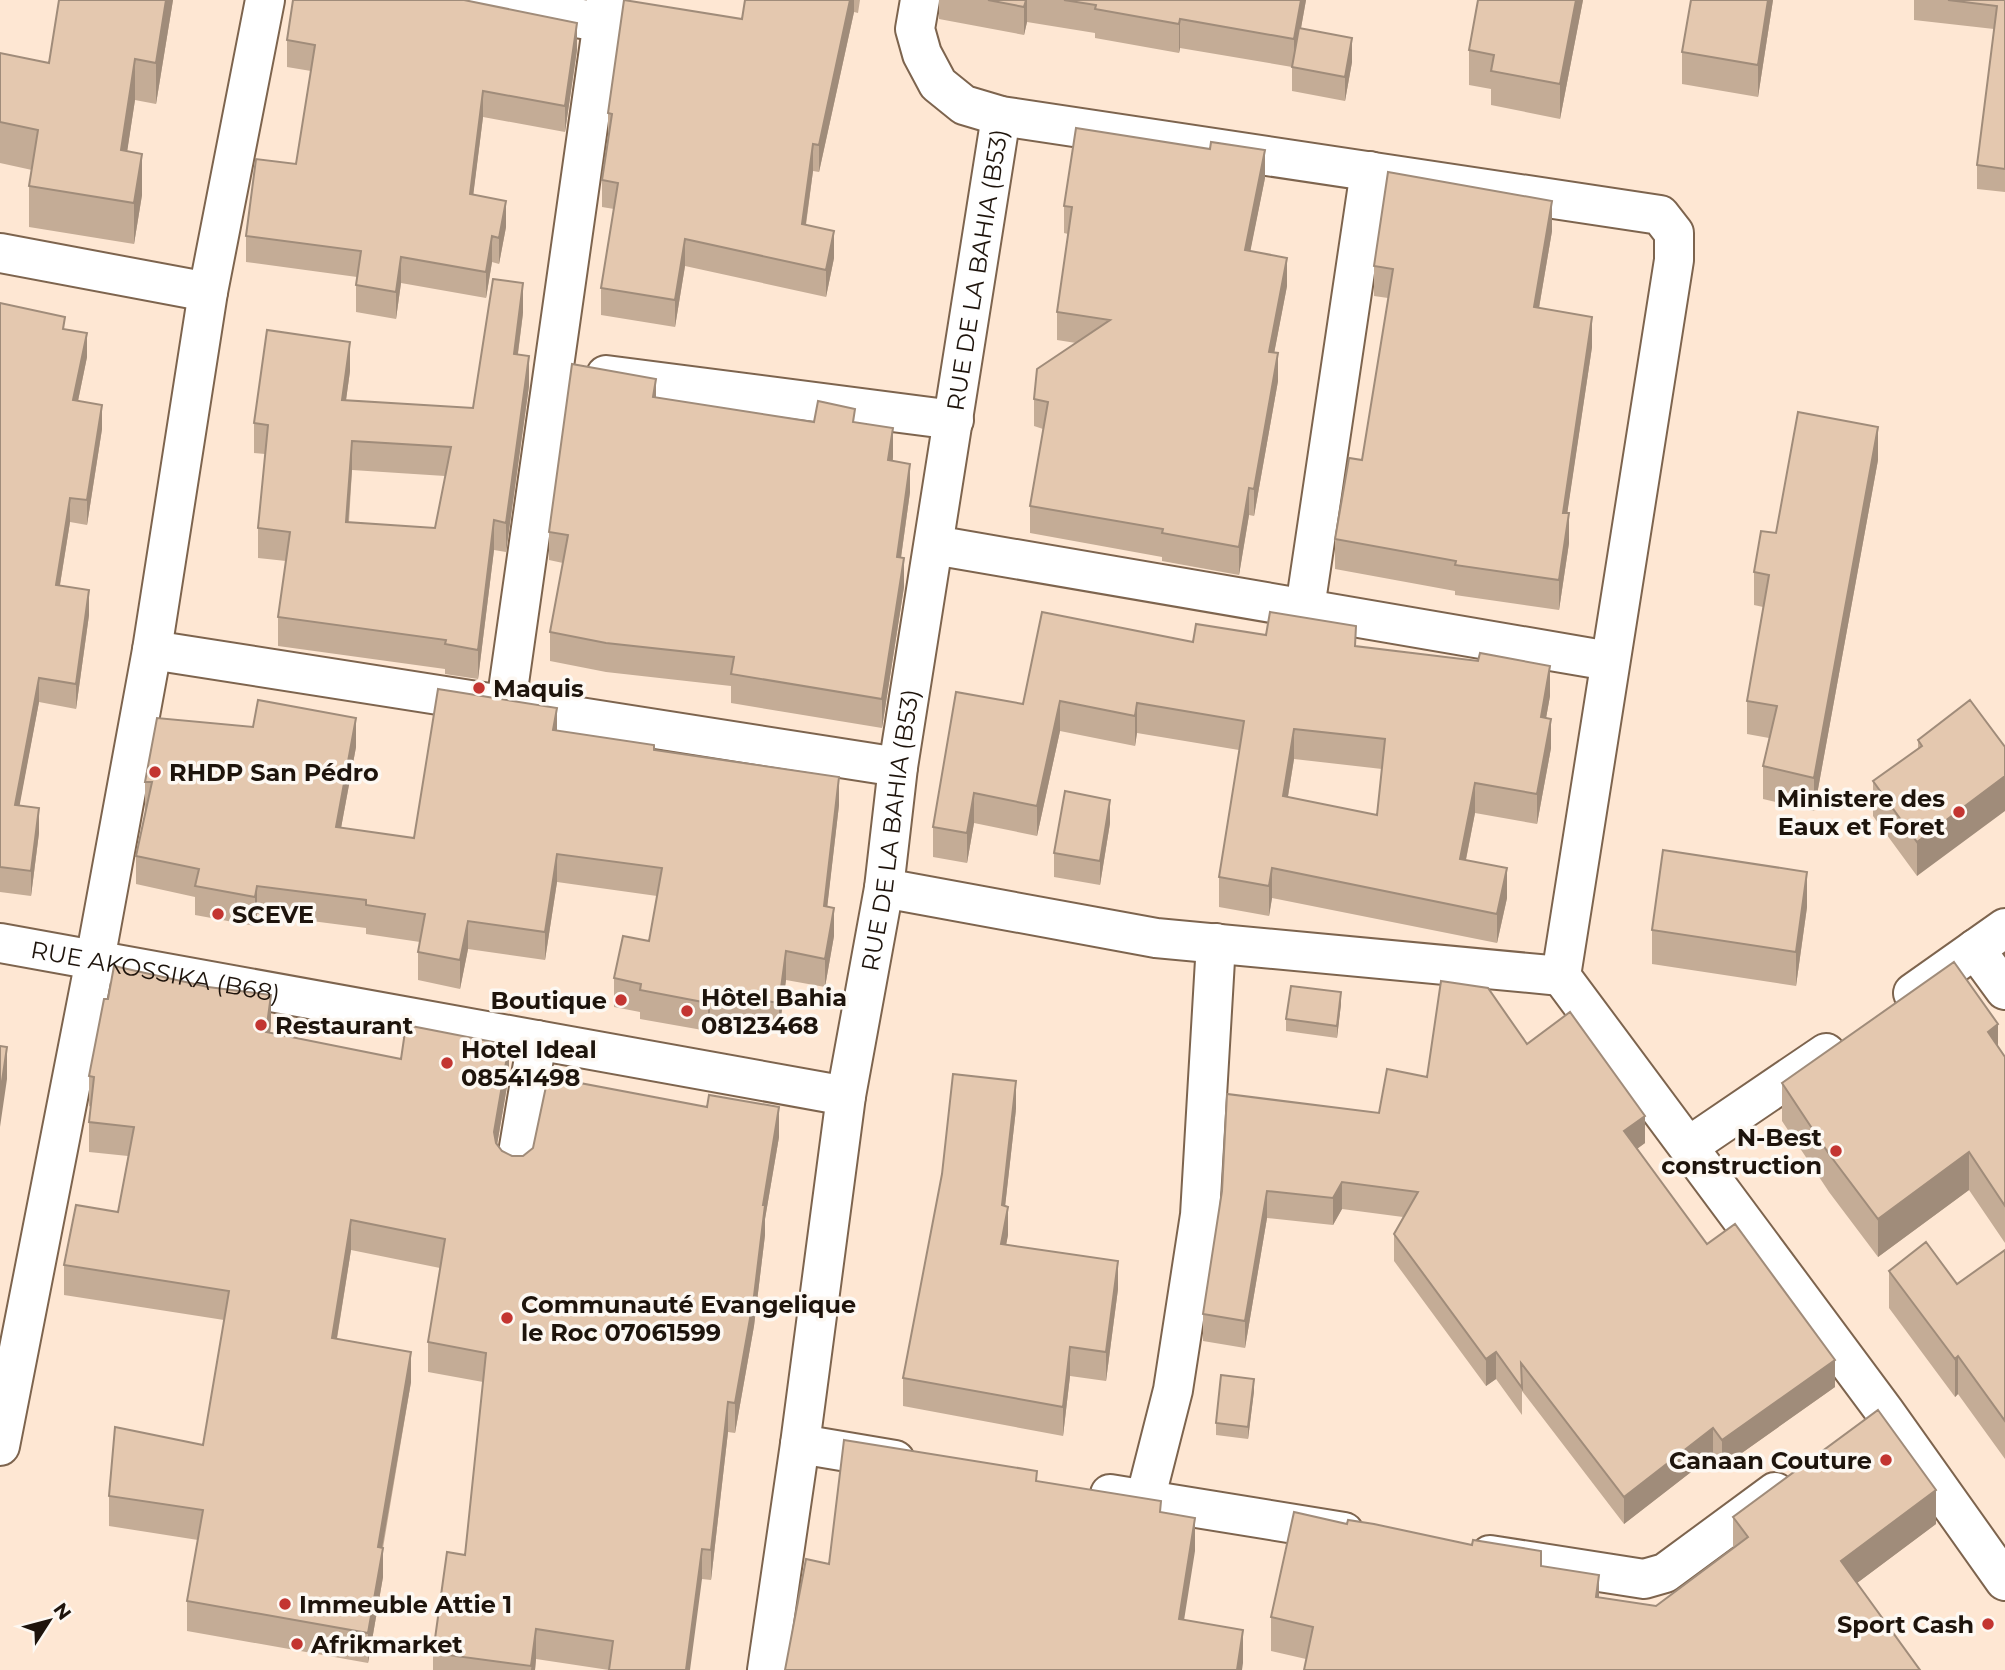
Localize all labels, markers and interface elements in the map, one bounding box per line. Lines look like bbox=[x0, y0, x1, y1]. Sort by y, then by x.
street label: RUE DE LA BAHIA (B53) bbox=[940, 127, 1013, 413]
place label: Maquis bbox=[493, 674, 584, 703]
marker: Maquis bbox=[471, 680, 487, 696]
street label: RUE DE LA BAHIA (B53) bbox=[855, 687, 925, 974]
place label: RHDP San Pédro bbox=[169, 758, 379, 787]
marker: RHDP San Pédro bbox=[147, 764, 163, 780]
place label: Ministere des Eaux et Foret bbox=[1777, 784, 1946, 841]
marker: Ministere des Eaux et Foret bbox=[1951, 804, 1967, 820]
place label: SCEVE bbox=[232, 900, 314, 929]
marker: SCEVE bbox=[210, 906, 226, 922]
street label: RUE AKOSSIKA (B68) bbox=[29, 934, 282, 1008]
place label: Hôtel Bahia 08123468 bbox=[701, 983, 847, 1040]
place label: Boutique bbox=[491, 986, 607, 1015]
marker: Boutique bbox=[613, 992, 629, 1008]
marker: Hôtel Bahia 08123468 bbox=[679, 1003, 695, 1019]
place label: Restaurant bbox=[275, 1011, 414, 1040]
marker: Restaurant bbox=[253, 1017, 269, 1033]
place label: Hotel Ideal 08541498 bbox=[461, 1035, 597, 1092]
marker: Hotel Ideal 08541498 bbox=[439, 1055, 455, 1071]
place label: N-Best construction bbox=[1661, 1123, 1823, 1180]
marker: N-Best construction bbox=[1828, 1143, 1844, 1159]
place label: Communauté Evangelique le Roc 07061599 bbox=[521, 1290, 856, 1347]
marker: Communauté Evangelique le Roc 07061599 bbox=[499, 1310, 515, 1326]
place label: Canaan Couture bbox=[1669, 1446, 1872, 1475]
marker: Canaan Couture bbox=[1878, 1452, 1894, 1468]
north arrow bbox=[14, 1586, 84, 1656]
place label: Immeuble Attie 1 bbox=[299, 1590, 512, 1619]
marker: Immeuble Attie 1 bbox=[277, 1596, 293, 1612]
text: N bbox=[49, 1598, 76, 1624]
place label: Sport Cash bbox=[1837, 1610, 1974, 1639]
marker: Sport Cash bbox=[1980, 1616, 1996, 1632]
place label: Afrikmarket bbox=[310, 1630, 463, 1659]
marker: Afrikmarket bbox=[289, 1636, 305, 1652]

